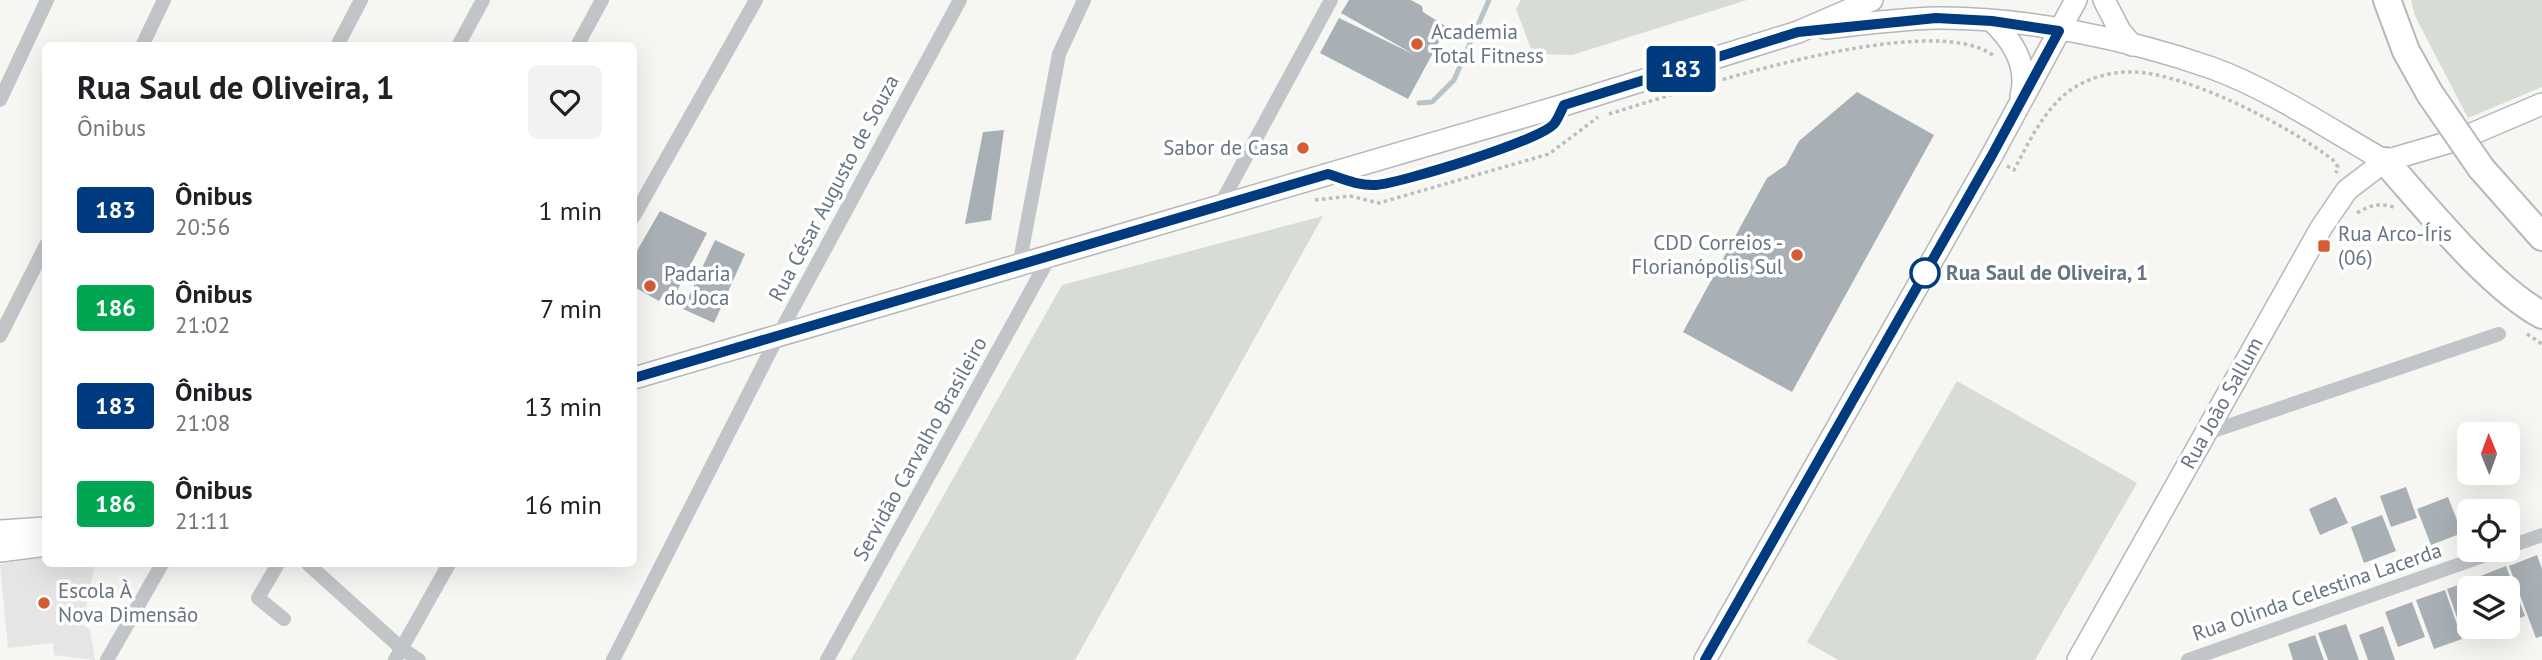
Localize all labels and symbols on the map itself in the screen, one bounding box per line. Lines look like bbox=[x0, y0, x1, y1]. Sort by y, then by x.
place label: Academia Total Fitness bbox=[1431, 18, 1544, 69]
marker: Academia Total Fitness bbox=[1409, 36, 1425, 52]
line badge: 183 bbox=[1641, 46, 1721, 92]
street label: Rua César Augusto de Souza bbox=[762, 70, 905, 306]
place label: Sabor de Casa bbox=[1163, 134, 1289, 161]
marker: Sabor de Casa bbox=[1295, 140, 1311, 156]
place label: Rua Arco-Íris (06) bbox=[2338, 220, 2452, 271]
place label: CDD Correios - Florianópolis Sul bbox=[1631, 229, 1783, 280]
marker: Rua Arco-Íris (06) bbox=[2316, 238, 2332, 254]
marker: CDD Correios - Florianópolis Sul bbox=[1789, 247, 1805, 263]
marker: Rua Saul de Oliveira, 1 bbox=[1910, 258, 1940, 288]
place label: Rua Saul de Oliveira, 1 bbox=[1946, 259, 2148, 286]
place label: Padaria do Joca bbox=[664, 260, 730, 311]
marker: Padaria do Joca bbox=[642, 278, 658, 294]
street label: Servidão Carvalho Brasileiro bbox=[847, 332, 993, 566]
street label: Rua João Sallum bbox=[2174, 332, 2269, 473]
north arrow bbox=[2457, 422, 2520, 485]
street label: Rua Olinda Celestina Lacerda bbox=[2189, 536, 2445, 647]
place label: Escola À Nova Dimensão bbox=[58, 577, 198, 628]
marker: Escola À Nova Dimensão bbox=[36, 595, 52, 611]

